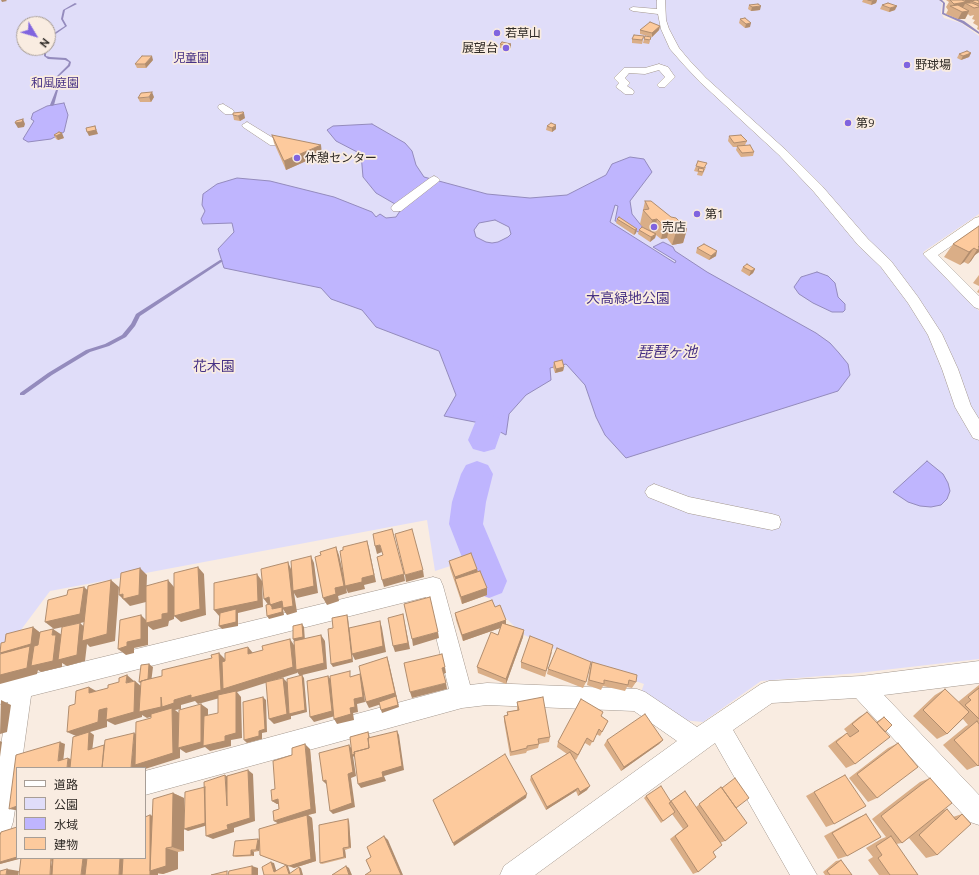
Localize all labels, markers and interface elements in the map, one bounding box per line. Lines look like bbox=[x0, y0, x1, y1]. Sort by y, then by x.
north arrow bbox=[16, 16, 56, 56]
place label: 若草山 bbox=[505, 26, 541, 40]
marker: 若草山 bbox=[492, 28, 502, 38]
text: N bbox=[37, 36, 52, 50]
place label: 展望台 bbox=[462, 41, 498, 55]
marker: 展望台 bbox=[501, 43, 511, 53]
park label: 児童園 bbox=[173, 51, 209, 65]
place label: 野球場 bbox=[915, 58, 951, 72]
marker: 野球場 bbox=[902, 60, 912, 70]
park label: 和風庭園 bbox=[31, 76, 79, 90]
place label: 第9 bbox=[856, 116, 875, 130]
marker: 第9 bbox=[843, 118, 853, 128]
place label: 休憩センター bbox=[305, 151, 377, 165]
marker: 休憩センター bbox=[292, 153, 302, 163]
place label: 第1 bbox=[705, 207, 724, 221]
marker: 第1 bbox=[692, 209, 702, 219]
place label: 売店 bbox=[662, 220, 686, 234]
marker: 売店 bbox=[649, 222, 659, 232]
park label: 大高緑地公園 bbox=[586, 290, 670, 306]
water label: 琵琶ヶ池 bbox=[637, 343, 697, 361]
park label: 花木園 bbox=[193, 358, 235, 374]
legend bbox=[16, 767, 146, 859]
text: 道路 bbox=[54, 778, 78, 791]
text: 公園 bbox=[54, 798, 78, 811]
text: 水域 bbox=[54, 818, 78, 831]
text: 建物 bbox=[54, 838, 78, 851]

